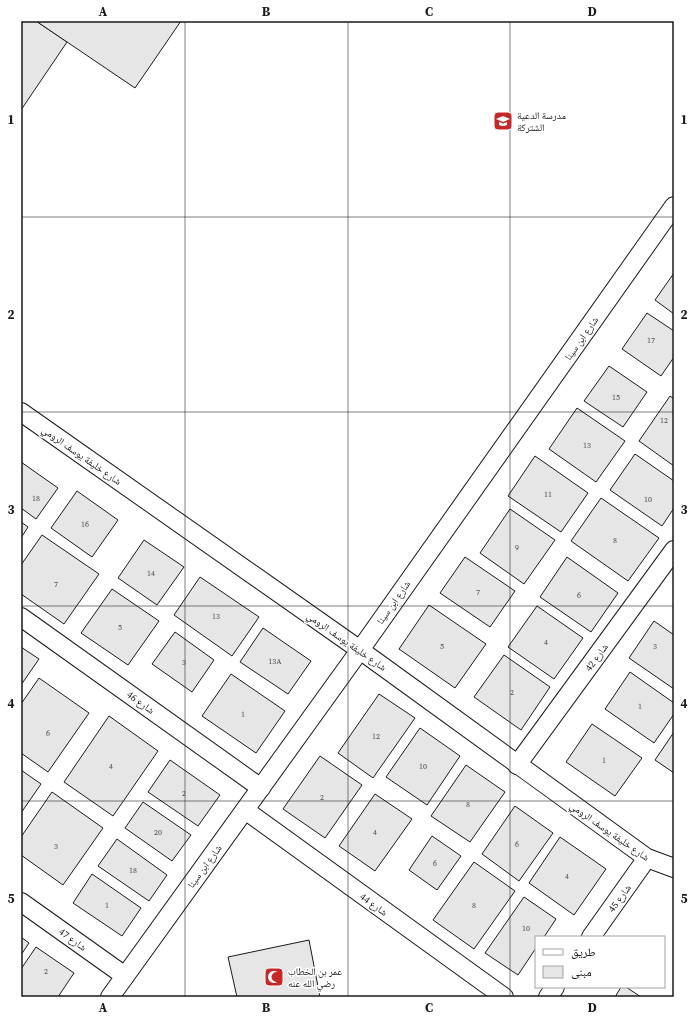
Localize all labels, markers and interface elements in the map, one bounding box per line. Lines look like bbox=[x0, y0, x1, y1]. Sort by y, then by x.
text: A bbox=[99, 3, 108, 20]
text: B bbox=[262, 3, 271, 20]
text: C bbox=[425, 3, 433, 20]
text: D bbox=[587, 3, 597, 20]
place label: مدرسة الدعية الشتركة bbox=[517, 109, 566, 134]
school or university icon: مدرسة الدعية الشتركة bbox=[492, 110, 514, 132]
text: 1 bbox=[7, 111, 15, 128]
text: 1 bbox=[680, 111, 688, 128]
text: 2 bbox=[7, 306, 15, 323]
text: 2 bbox=[680, 306, 688, 323]
street label: شارع ابن سينا bbox=[562, 314, 601, 363]
house number: 17 bbox=[647, 335, 655, 346]
house number: 15 bbox=[612, 392, 620, 403]
house number: 12 bbox=[660, 415, 668, 426]
street label: شارع خليفة يوسف الرومي bbox=[38, 423, 124, 489]
house number: 13 bbox=[583, 440, 591, 451]
house number: 11 bbox=[544, 489, 552, 500]
house number: 18 bbox=[32, 493, 40, 504]
house number: 10 bbox=[644, 494, 652, 505]
text: 3 bbox=[7, 501, 15, 518]
text: 3 bbox=[680, 501, 688, 518]
house number: 16 bbox=[81, 519, 89, 530]
house number: 8 bbox=[613, 535, 617, 546]
house number: 9 bbox=[515, 542, 519, 553]
house number: 14 bbox=[147, 568, 155, 579]
street label: شارع ابن سينا bbox=[374, 578, 413, 627]
house number: 7 bbox=[54, 579, 58, 590]
house number: 7 bbox=[476, 587, 480, 598]
house number: 6 bbox=[577, 590, 581, 601]
street label: شارع خليفة يوسف الرومي bbox=[303, 609, 389, 675]
house number: 13 bbox=[212, 611, 220, 622]
house number: 5 bbox=[118, 622, 122, 633]
house number: 4 bbox=[544, 637, 548, 648]
street label: شارع 42 bbox=[582, 640, 611, 674]
house number: 5 bbox=[440, 641, 444, 652]
house number: 3 bbox=[653, 641, 657, 652]
house number: 13A bbox=[268, 656, 282, 667]
house number: 3 bbox=[182, 657, 186, 668]
house number: 2 bbox=[510, 687, 514, 698]
street label: شارع 46 bbox=[124, 688, 158, 717]
text: 4 bbox=[7, 695, 15, 712]
text: 4 bbox=[680, 695, 688, 712]
house number: 1 bbox=[638, 701, 642, 712]
house number: 1 bbox=[241, 709, 245, 720]
house number: 6 bbox=[46, 728, 50, 739]
house number: 12 bbox=[372, 731, 380, 742]
house number: 1 bbox=[602, 755, 606, 766]
house number: 4 bbox=[109, 761, 113, 772]
house number: 10 bbox=[419, 761, 427, 772]
house number: 2 bbox=[182, 788, 186, 799]
house number: 2 bbox=[320, 792, 324, 803]
house number: 8 bbox=[466, 799, 470, 810]
street label: شارع خليفة يوسف الرومي bbox=[566, 799, 652, 865]
house number: 20 bbox=[154, 827, 162, 838]
house number: 4 bbox=[373, 827, 377, 838]
house number: 6 bbox=[515, 839, 519, 850]
house number: 3 bbox=[54, 841, 58, 852]
street label: شارع ابن سينا bbox=[184, 842, 225, 890]
house number: 6 bbox=[433, 858, 437, 869]
house number: 18 bbox=[129, 865, 137, 876]
house number: 4 bbox=[565, 871, 569, 882]
street label: شارع 45 bbox=[605, 881, 634, 915]
text: 5 bbox=[7, 890, 15, 907]
street label: شارع 44 bbox=[357, 890, 391, 919]
text: 5 bbox=[680, 890, 688, 907]
house number: 1 bbox=[105, 900, 109, 911]
house number: 8 bbox=[472, 900, 476, 911]
house number: 10 bbox=[522, 923, 530, 934]
street label: شارع 47 bbox=[56, 925, 90, 954]
legend bbox=[535, 936, 665, 988]
text: طريق bbox=[571, 944, 596, 960]
text: مبنى bbox=[571, 964, 592, 980]
place label: عمر بن الخطاب رضي الله عنه bbox=[288, 965, 342, 992]
house number: 2 bbox=[44, 966, 48, 977]
mosque icon: عمر بن الخطاب رضي الله عنه bbox=[263, 966, 285, 988]
text: A bbox=[99, 999, 108, 1016]
text: B bbox=[262, 999, 271, 1016]
text: C bbox=[425, 999, 433, 1016]
text: D bbox=[587, 999, 597, 1016]

